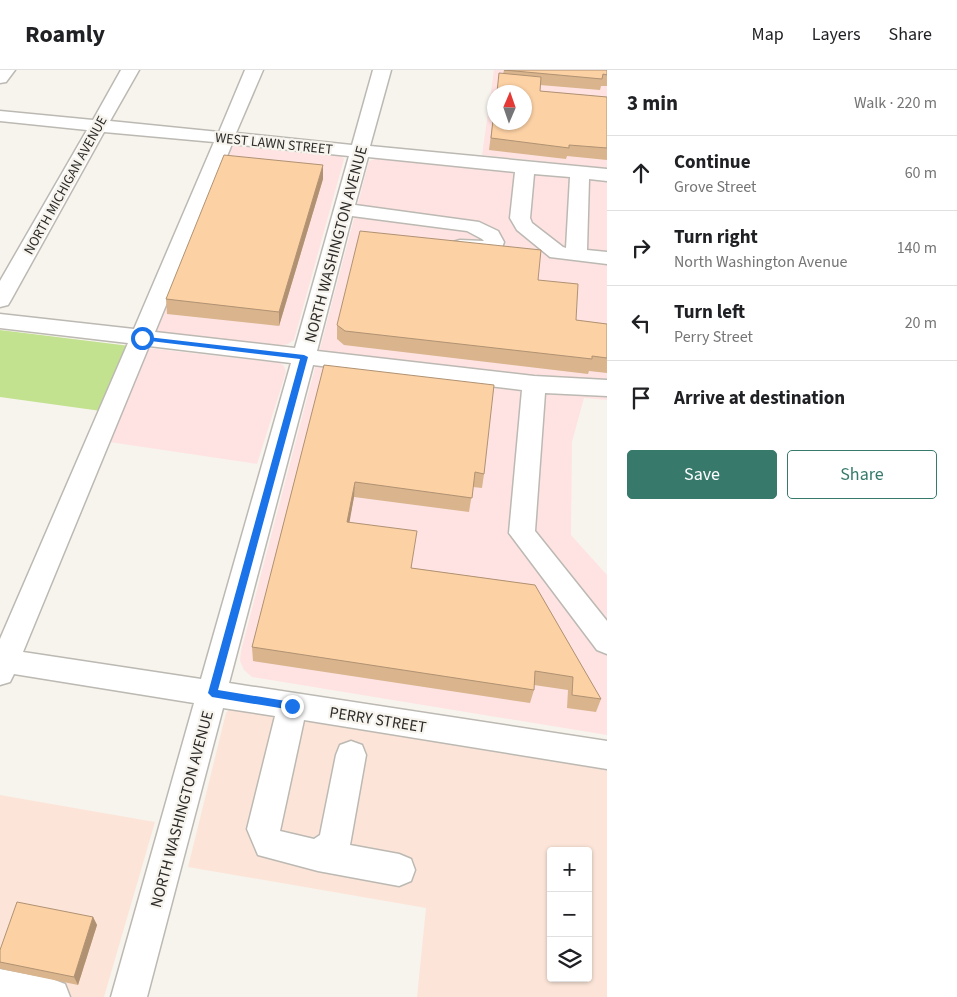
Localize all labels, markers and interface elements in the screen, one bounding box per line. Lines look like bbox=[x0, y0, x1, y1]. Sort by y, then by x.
text: Roamly bbox=[25, 17, 105, 52]
text: Map bbox=[752, 22, 784, 47]
text: Layers bbox=[812, 22, 861, 47]
text: Share bbox=[889, 22, 932, 47]
north arrow bbox=[487, 85, 532, 130]
text: 3 min bbox=[627, 88, 678, 118]
text: Walk · 220 m bbox=[854, 92, 937, 114]
street label: NORTH MICHIGAN AVENUE bbox=[19, 113, 112, 258]
street label: WEST LAWN STREET bbox=[214, 128, 334, 160]
street label: NORTH WASHINGTON AVENUE bbox=[299, 143, 373, 345]
text: Continue bbox=[674, 149, 751, 176]
icon: ahead bbox=[627, 159, 655, 187]
text: 60 m bbox=[905, 162, 937, 184]
text: Grove Street bbox=[674, 176, 757, 198]
text: Turn right bbox=[674, 224, 758, 251]
icon: right bbox=[627, 234, 655, 262]
text: 140 m bbox=[897, 237, 937, 259]
text: North Washington Avenue bbox=[674, 251, 848, 273]
text: Turn left bbox=[674, 299, 745, 326]
icon: left bbox=[627, 309, 655, 337]
text: 20 m bbox=[905, 312, 937, 334]
text: Perry Street bbox=[674, 326, 753, 348]
route start bbox=[131, 327, 154, 350]
icon: arrive bbox=[627, 384, 655, 412]
text: Arrive at destination bbox=[674, 385, 845, 412]
button: Save bbox=[627, 450, 777, 499]
button: Share bbox=[787, 450, 937, 499]
route end bbox=[281, 695, 304, 718]
street label: PERRY STREET bbox=[328, 701, 428, 739]
street label: NORTH WASHINGTON AVENUE bbox=[145, 708, 219, 910]
map controls bbox=[547, 847, 592, 982]
button: + bbox=[547, 847, 592, 892]
button: − bbox=[547, 892, 592, 937]
button: layers bbox=[547, 937, 592, 982]

